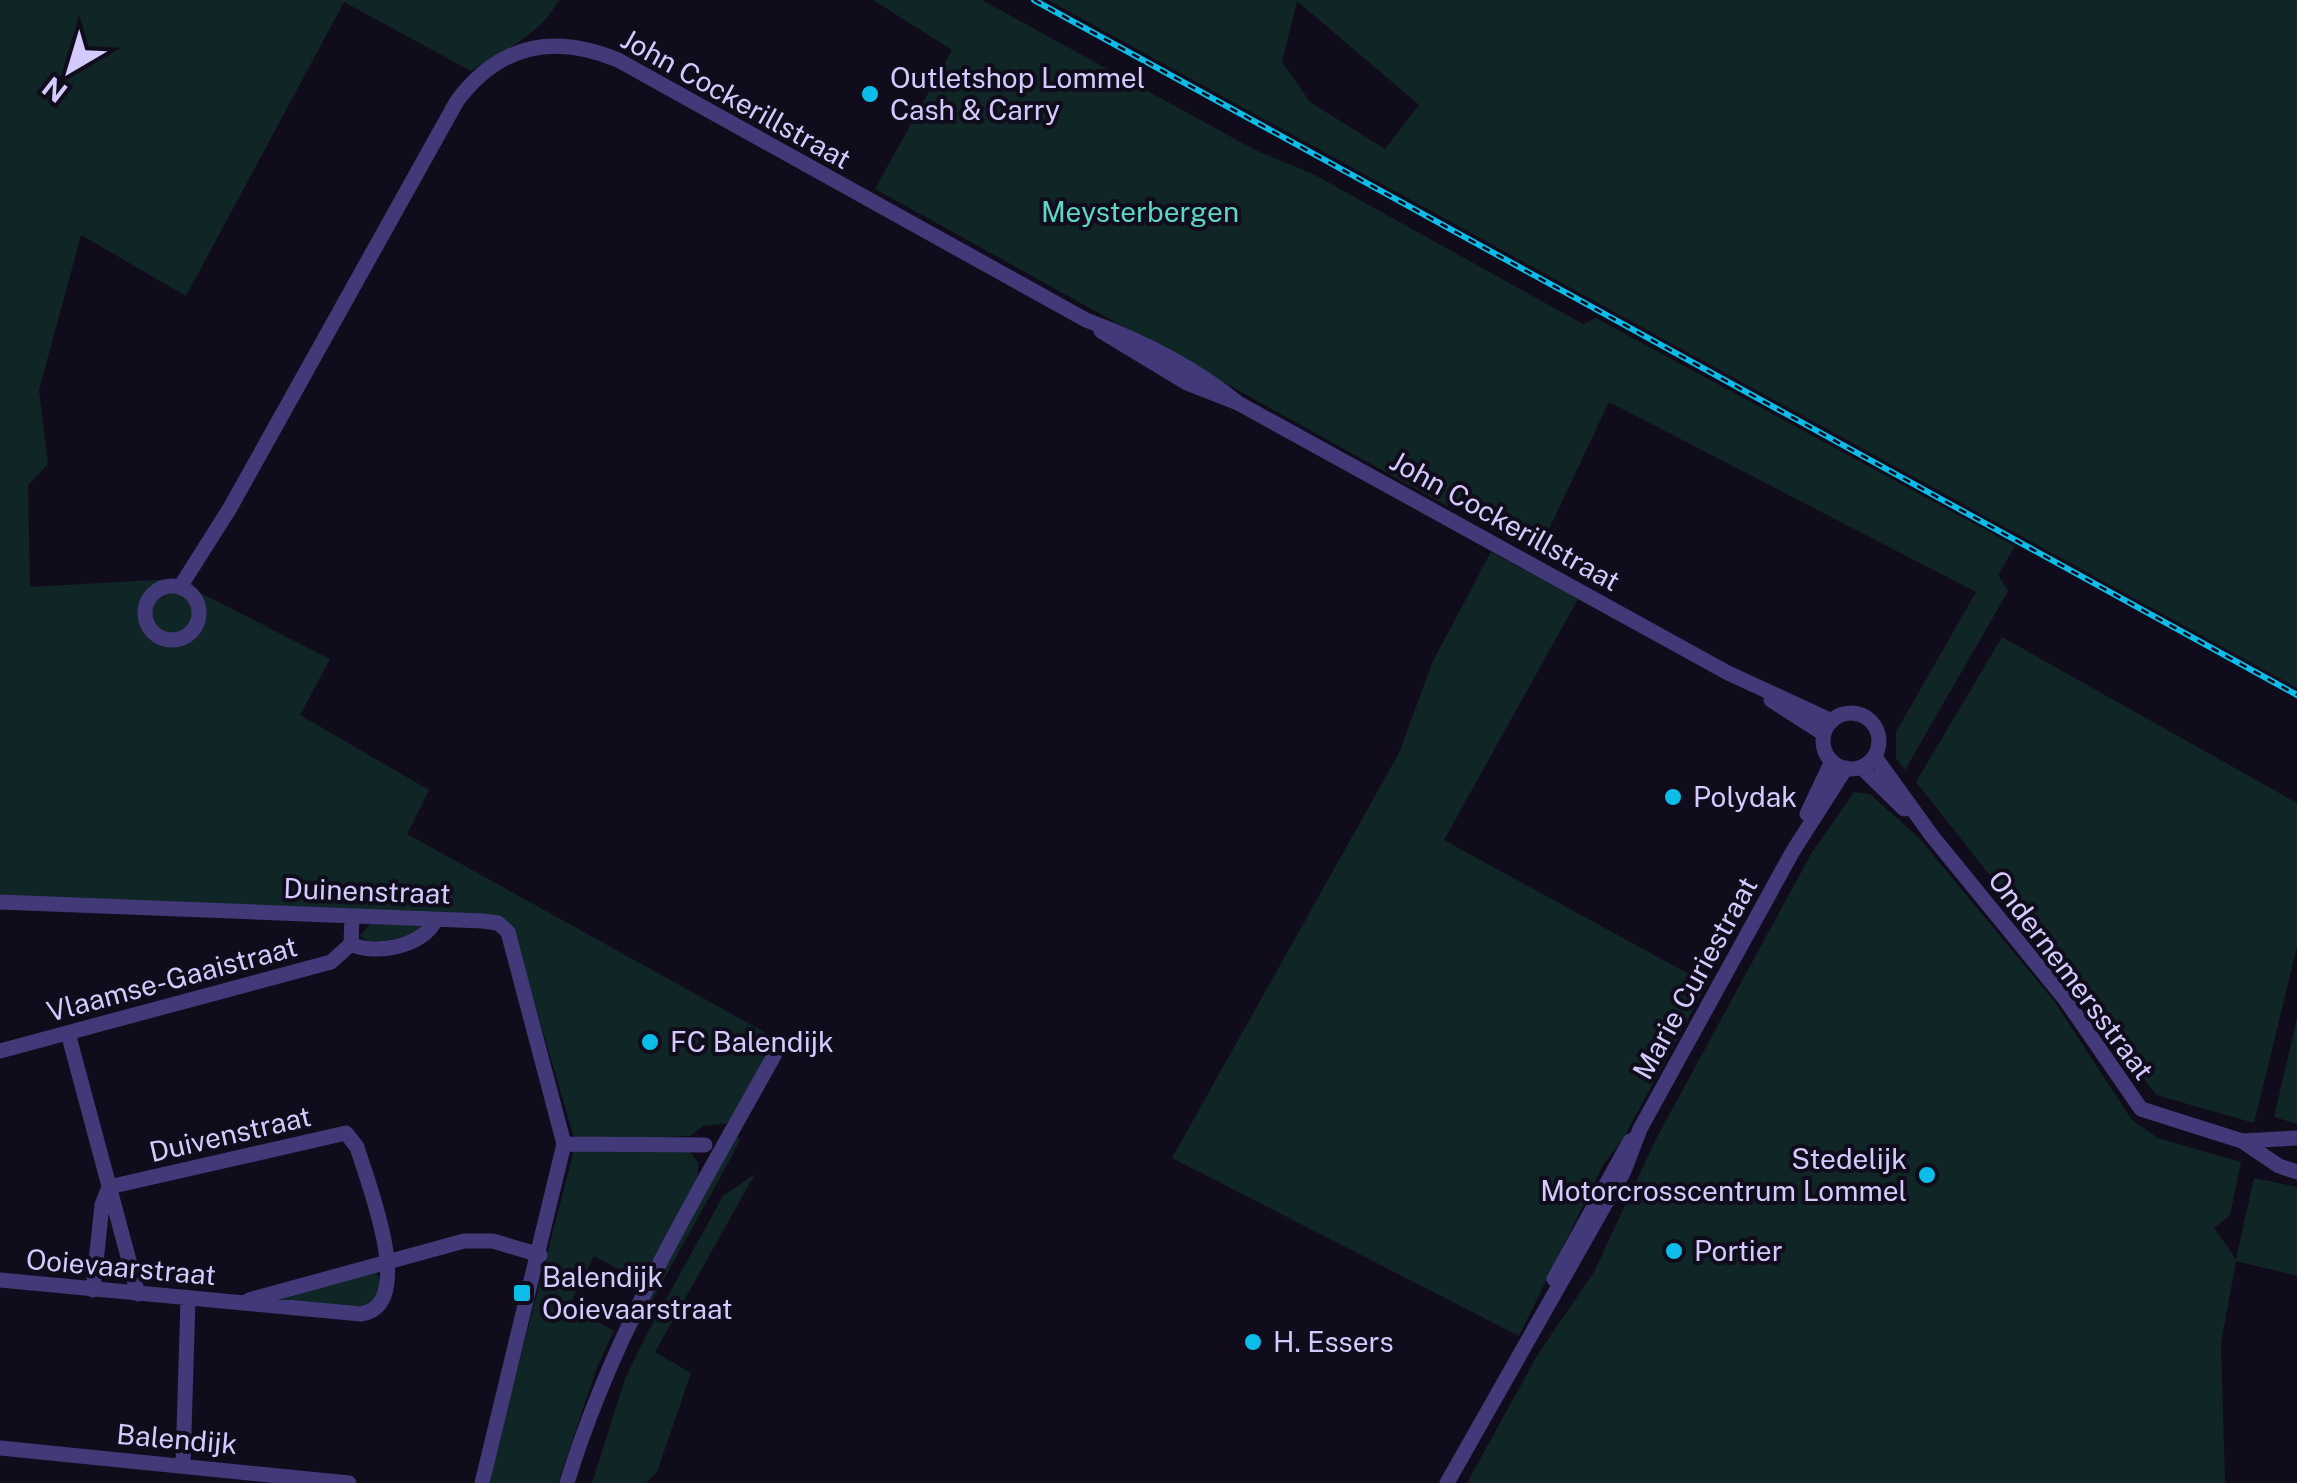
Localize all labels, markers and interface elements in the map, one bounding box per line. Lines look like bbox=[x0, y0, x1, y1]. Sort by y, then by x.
north arrow bbox=[20, 20, 120, 120]
street label: John Cockerillstraat bbox=[616, 22, 857, 175]
place label: Outletshop Lommel Cash & Carry bbox=[890, 61, 1145, 126]
text: N bbox=[36, 70, 73, 110]
marker: Outletshop Lommel Cash & Carry bbox=[859, 83, 881, 105]
park label: Meysterbergen bbox=[1041, 195, 1239, 228]
street label: John Cockerillstraat bbox=[1385, 444, 1626, 597]
place label: Polydak bbox=[1693, 780, 1797, 813]
marker: Polydak bbox=[1662, 786, 1684, 808]
street label: Ondernemersstraat bbox=[1982, 864, 2161, 1086]
street label: Duinenstraat bbox=[283, 871, 451, 910]
street label: Marie Curiestraat bbox=[1625, 871, 1764, 1085]
street label: Vlaamse-Gaaistraat bbox=[43, 929, 301, 1028]
place label: FC Balendijk bbox=[670, 1025, 834, 1058]
marker: FC Balendijk bbox=[639, 1031, 661, 1053]
street label: Duivenstraat bbox=[146, 1099, 314, 1168]
place label: Stedelijk Motorcrosscentrum Lommel bbox=[1540, 1142, 1907, 1207]
marker: Stedelijk Motorcrosscentrum Lommel bbox=[1916, 1164, 1938, 1186]
place label: Portier bbox=[1694, 1234, 1783, 1267]
marker: Portier bbox=[1663, 1240, 1685, 1262]
street label: Ooievaarstraat bbox=[25, 1242, 217, 1291]
place label: Balendijk Ooievaarstraat bbox=[542, 1260, 733, 1325]
marker: Balendijk Ooievaarstraat bbox=[511, 1282, 533, 1304]
place label: H. Essers bbox=[1273, 1325, 1394, 1358]
marker: H. Essers bbox=[1242, 1331, 1264, 1353]
street label: Balendijk bbox=[115, 1417, 239, 1460]

